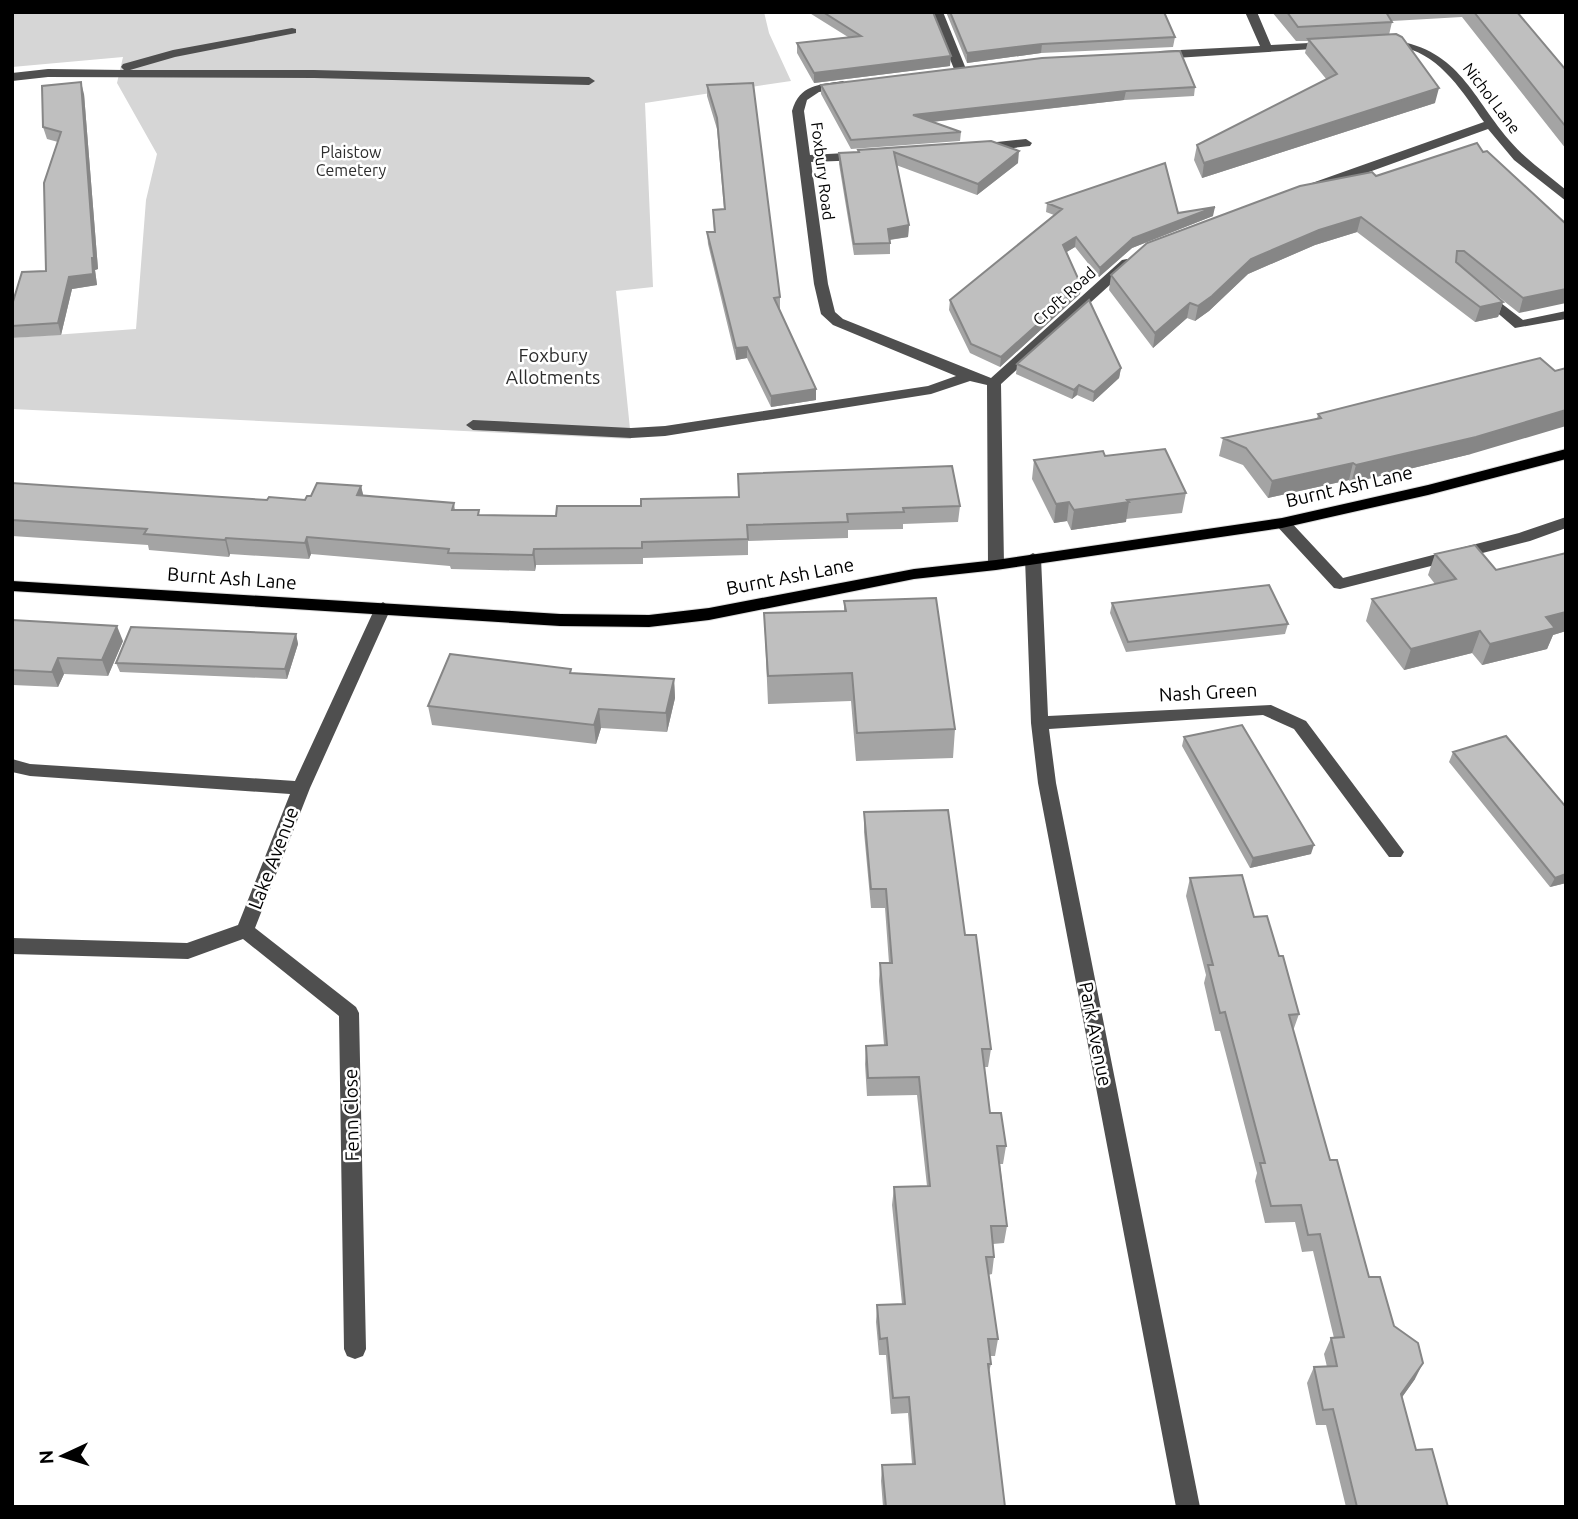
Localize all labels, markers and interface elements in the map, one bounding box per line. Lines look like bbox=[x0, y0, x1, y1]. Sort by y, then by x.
street label: Nichol Lane bbox=[1460, 59, 1524, 137]
street label: Foxbury Road bbox=[808, 121, 838, 221]
park label: Plaistow Cemetery bbox=[316, 143, 387, 179]
street label: Croft Road bbox=[1029, 263, 1099, 329]
park label: Foxbury Allotments bbox=[506, 344, 600, 388]
street label: Burnt Ash Lane bbox=[1283, 461, 1415, 511]
street label: Burnt Ash Lane bbox=[724, 553, 856, 599]
street label: Burnt Ash Lane bbox=[167, 563, 297, 593]
street label: Nash Green bbox=[1158, 678, 1258, 706]
street label: Lake Avenue bbox=[243, 804, 303, 912]
street label: Park Avenue bbox=[1075, 980, 1117, 1088]
street label: Fenn Close bbox=[339, 1068, 363, 1162]
north arrow bbox=[28, 1421, 98, 1491]
text: N bbox=[35, 1449, 58, 1465]

